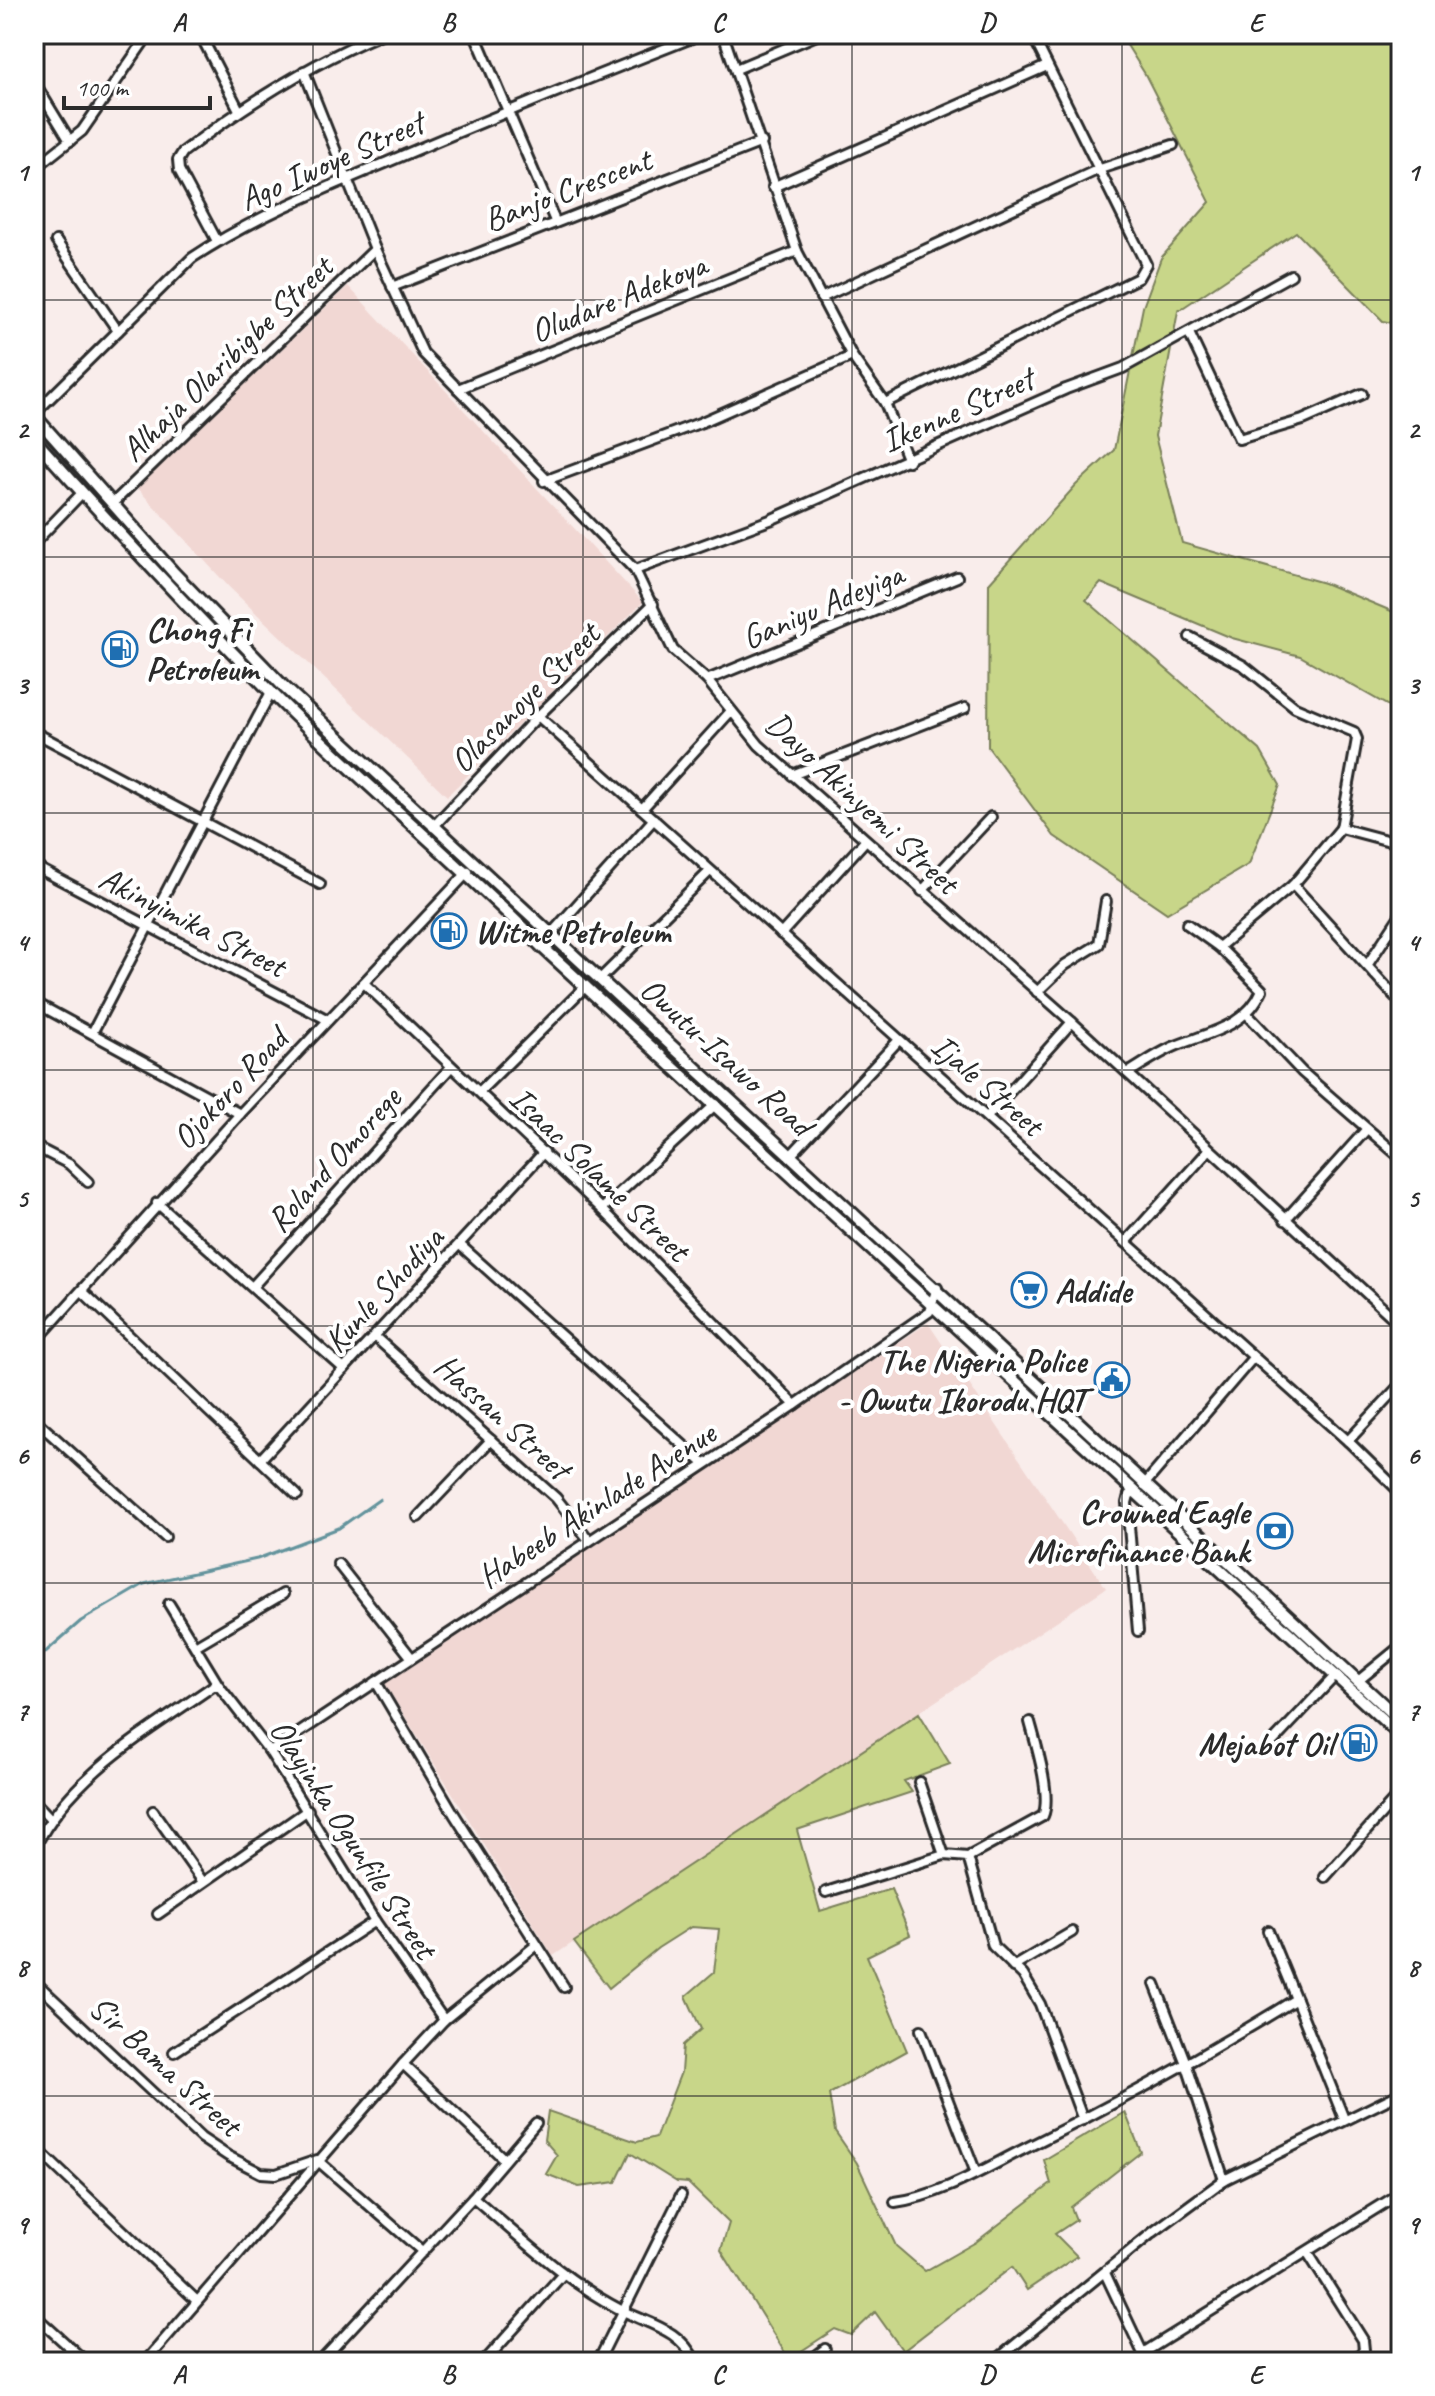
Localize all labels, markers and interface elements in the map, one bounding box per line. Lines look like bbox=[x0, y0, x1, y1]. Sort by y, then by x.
text: A bbox=[172, 6, 187, 39]
text: B bbox=[441, 6, 457, 39]
text: C bbox=[712, 6, 728, 39]
text: D bbox=[979, 6, 997, 39]
text: E bbox=[1249, 6, 1267, 39]
scale bar bbox=[64, 60, 210, 110]
text: 100 m bbox=[76, 73, 130, 103]
street label: Ago Iwoye Street bbox=[232, 99, 434, 220]
street label: Banjo Crescent bbox=[477, 137, 660, 241]
text: 1 bbox=[16, 156, 31, 189]
text: 1 bbox=[1407, 156, 1422, 189]
street label: Oludare Adekoya bbox=[524, 242, 715, 352]
street label: Alhaja Olaribigbe Street bbox=[111, 244, 344, 471]
street label: Ikenne Street bbox=[874, 355, 1044, 462]
text: 2 bbox=[16, 413, 30, 446]
text: 2 bbox=[1407, 413, 1421, 446]
street label: Ganiyu Adeyiga bbox=[735, 551, 912, 659]
place label: Chong Fi Petroleum bbox=[146, 608, 260, 690]
street label: Olasanoye Street bbox=[440, 610, 611, 782]
fuel station icon: Chong Fi Petroleum bbox=[101, 630, 139, 668]
text: 3 bbox=[16, 669, 30, 702]
text: 3 bbox=[1407, 669, 1421, 702]
street label: Dayo Akinyemi Street bbox=[757, 702, 971, 905]
street label: Akinyimika Street bbox=[92, 856, 297, 989]
place label: Witme Petroleum bbox=[475, 910, 672, 953]
fuel station icon: Witme Petroleum bbox=[430, 912, 468, 950]
text: 4 bbox=[16, 926, 31, 959]
text: 4 bbox=[1407, 926, 1422, 959]
street label: Owutu-Isawo Road bbox=[631, 967, 825, 1148]
street label: Ojokoro Road bbox=[162, 1015, 299, 1158]
street label: Ijale Street bbox=[923, 1024, 1055, 1147]
street label: Roland Omorege bbox=[257, 1076, 411, 1241]
street label: Isaac Solame Street bbox=[500, 1077, 702, 1273]
text: 5 bbox=[16, 1182, 30, 1215]
text: 5 bbox=[1407, 1182, 1421, 1215]
street label: Kunle Shodiya bbox=[314, 1216, 454, 1361]
place label: Addide bbox=[1055, 1269, 1134, 1312]
supermarket icon: Addide bbox=[1010, 1271, 1048, 1309]
place label: The Nigeria Police - Owutu Ikorodu HQT bbox=[838, 1339, 1095, 1421]
street label: Hassan Street bbox=[426, 1344, 583, 1492]
public building icon: The Nigeria Police - Owutu Ikorodu HQT bbox=[1093, 1361, 1131, 1399]
street label: Habeeb Akinlade Avenue bbox=[469, 1410, 725, 1597]
text: 6 bbox=[16, 1439, 30, 1472]
text: 6 bbox=[1407, 1439, 1421, 1472]
place label: Crowned Eagle Microfinance Bank bbox=[1027, 1490, 1253, 1572]
bank icon: Crowned Eagle Microfinance Bank bbox=[1256, 1512, 1294, 1550]
text: 7 bbox=[16, 1695, 30, 1728]
text: 7 bbox=[1407, 1695, 1421, 1728]
street label: Olayinka Ogunfile Street bbox=[260, 1710, 449, 1969]
place label: Mejabot Oil bbox=[1198, 1722, 1340, 1765]
fuel station icon: Mejabot Oil bbox=[1340, 1724, 1378, 1762]
text: 8 bbox=[16, 1951, 31, 1984]
text: 8 bbox=[1407, 1951, 1422, 1984]
street label: Sir Bama Street bbox=[80, 1986, 254, 2148]
text: 9 bbox=[16, 2208, 30, 2241]
text: 9 bbox=[1407, 2208, 1421, 2241]
text: A bbox=[172, 2358, 187, 2391]
text: B bbox=[441, 2358, 457, 2391]
text: C bbox=[712, 2358, 728, 2391]
text: D bbox=[979, 2358, 997, 2391]
text: E bbox=[1249, 2358, 1267, 2391]

